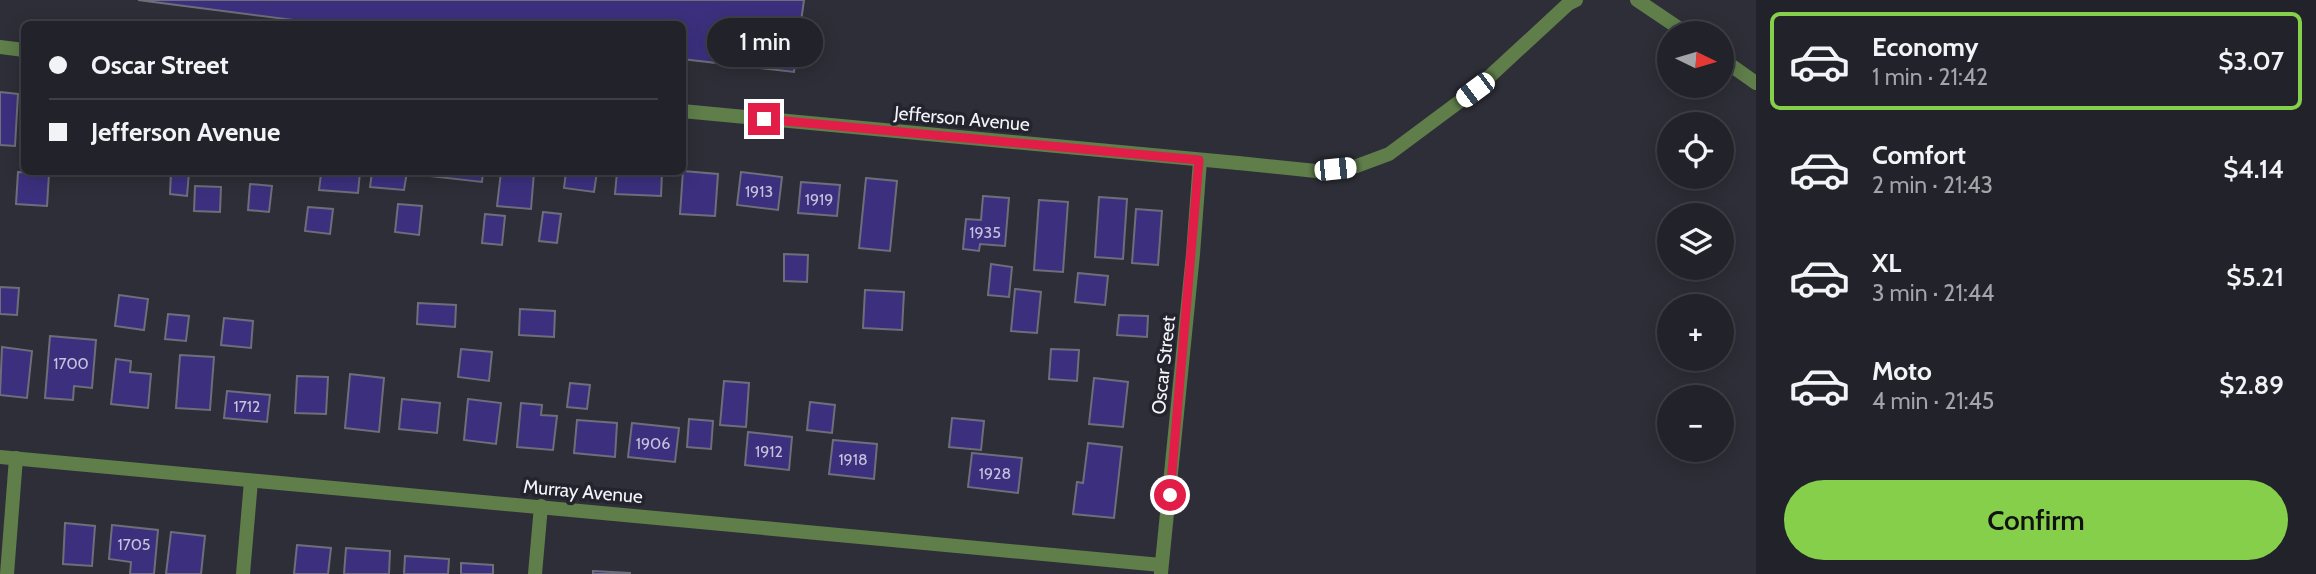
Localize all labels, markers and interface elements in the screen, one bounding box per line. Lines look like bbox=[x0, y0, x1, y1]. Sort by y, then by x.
callout: 1 min bbox=[706, 18, 822, 66]
north arrow bbox=[1657, 21, 1734, 98]
map controls bbox=[1657, 21, 1734, 462]
text: 1 min bbox=[739, 28, 791, 56]
icon: car bbox=[1788, 30, 1851, 93]
text: Economy bbox=[1872, 31, 1978, 63]
text: $3.07 bbox=[2218, 45, 2284, 77]
text: Oscar Street bbox=[91, 49, 229, 81]
text: 1 min · 21:42 bbox=[1872, 63, 1988, 91]
car bbox=[1452, 69, 1499, 111]
street label: Jefferson Avenue bbox=[892, 101, 1031, 136]
route end bbox=[748, 103, 780, 135]
button: locate bbox=[1657, 112, 1734, 189]
text: Jefferson Avenue bbox=[91, 116, 280, 148]
icon: car bbox=[1788, 138, 1851, 201]
text: Comfort bbox=[1872, 139, 1966, 171]
text: $4.14 bbox=[2223, 153, 2284, 185]
car bbox=[1314, 156, 1357, 182]
text: 2 min · 21:43 bbox=[1872, 171, 1993, 199]
house number: 1913 bbox=[745, 182, 773, 201]
house number: 1919 bbox=[805, 190, 833, 209]
button: layers bbox=[1657, 203, 1734, 280]
house number: 1935 bbox=[969, 223, 1001, 242]
icon: car bbox=[1788, 246, 1851, 309]
text: XL bbox=[1872, 247, 1901, 279]
text: $5.21 bbox=[2226, 261, 2284, 293]
text: 3 min · 21:44 bbox=[1872, 279, 1994, 307]
button: + bbox=[1657, 294, 1734, 371]
street label: Oscar Street bbox=[1147, 314, 1180, 416]
house number: 1700 bbox=[53, 354, 89, 373]
icon: car bbox=[1788, 354, 1851, 417]
text: Moto bbox=[1872, 355, 1932, 387]
text: $2.89 bbox=[2219, 369, 2284, 401]
button: − bbox=[1657, 385, 1734, 462]
text: 4 min · 21:45 bbox=[1872, 387, 1994, 415]
house number: 1712 bbox=[234, 397, 260, 416]
house number: 1906 bbox=[636, 434, 670, 453]
house number: 1912 bbox=[755, 442, 783, 461]
house number: 1918 bbox=[838, 450, 868, 469]
house number: 1928 bbox=[979, 464, 1011, 483]
street label: Murray Avenue bbox=[522, 475, 644, 508]
route start bbox=[1154, 479, 1186, 511]
button: Confirm bbox=[1784, 480, 2288, 560]
house number: 1705 bbox=[118, 535, 150, 554]

